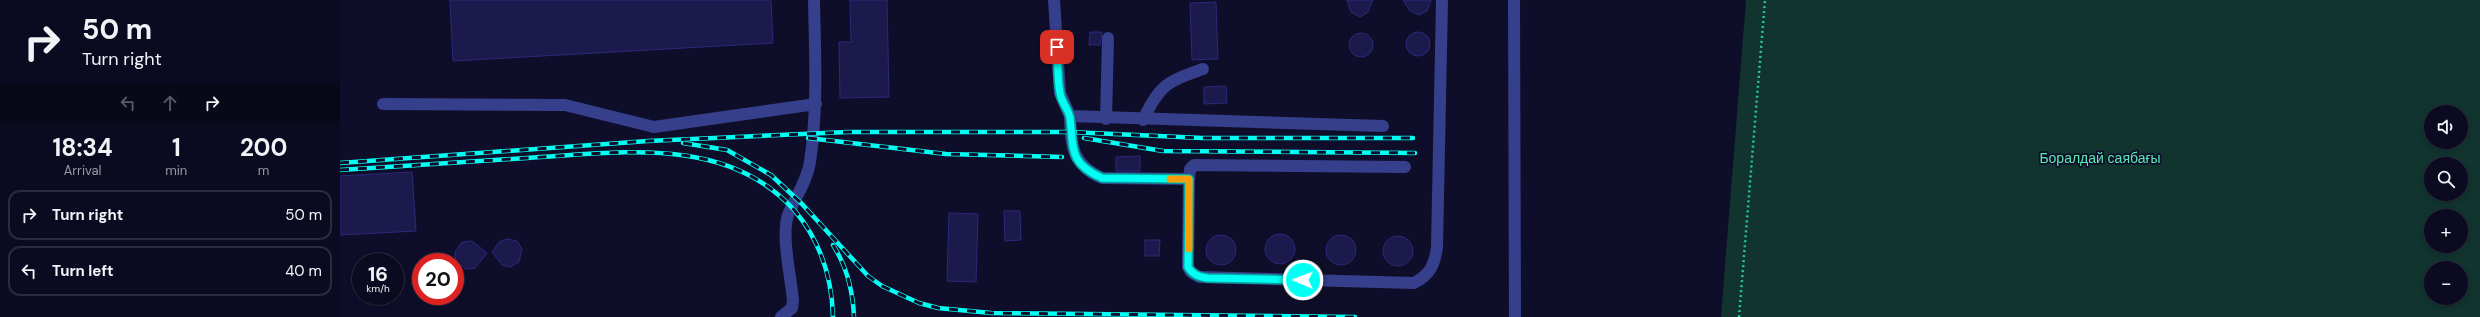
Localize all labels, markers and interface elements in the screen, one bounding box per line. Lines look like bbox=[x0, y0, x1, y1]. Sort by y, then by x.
text: 50 m bbox=[82, 11, 152, 48]
icon: right bbox=[16, 16, 68, 68]
pin bbox=[1040, 30, 1074, 64]
icon: arrive bbox=[1046, 36, 1068, 58]
text: Turn right bbox=[82, 47, 162, 71]
icon: left bbox=[117, 92, 139, 114]
icon: ahead bbox=[159, 92, 181, 114]
icon: right bbox=[201, 92, 223, 114]
map controls bbox=[2424, 105, 2468, 305]
button: sound bbox=[2424, 105, 2468, 149]
text: 18:34 bbox=[53, 132, 113, 163]
text: 1 bbox=[172, 132, 181, 163]
text: 200 bbox=[240, 132, 287, 163]
park label: Боралдай саябағы bbox=[2039, 149, 2161, 167]
button: search bbox=[2424, 157, 2468, 201]
text: Arrival bbox=[64, 162, 102, 179]
text: min bbox=[165, 162, 187, 179]
text: m bbox=[258, 162, 269, 179]
icon: right bbox=[18, 204, 40, 226]
text: Turn right bbox=[52, 205, 123, 225]
text: 50 m bbox=[285, 205, 322, 225]
button: + bbox=[2424, 209, 2468, 253]
speed limit sign: 20 bbox=[412, 253, 464, 305]
position arrow bbox=[1282, 259, 1324, 301]
icon: left bbox=[18, 260, 40, 282]
text: Turn left bbox=[52, 261, 113, 281]
text: 40 m bbox=[285, 261, 322, 281]
text: 16 bbox=[368, 261, 388, 287]
button: − bbox=[2424, 261, 2468, 305]
text: km/h bbox=[366, 282, 390, 295]

